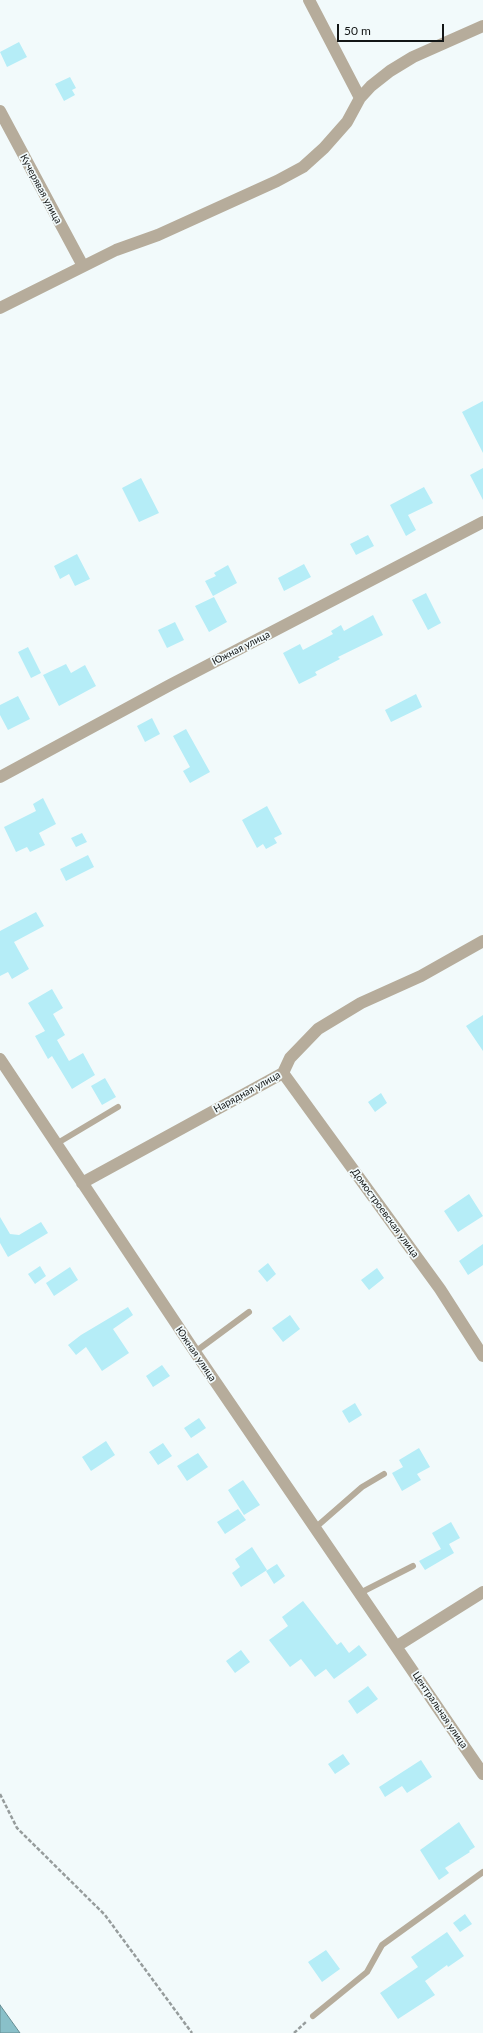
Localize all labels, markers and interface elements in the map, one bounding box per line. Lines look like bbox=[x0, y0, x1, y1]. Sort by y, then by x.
scale bar bbox=[339, 16, 446, 42]
text: 50 m bbox=[344, 23, 371, 38]
street label: Кучерявая улица bbox=[18, 152, 64, 226]
street label: Южная улица bbox=[210, 628, 272, 668]
street label: Нарядная улица bbox=[211, 1069, 283, 1115]
street label: Домостроевская улица bbox=[349, 1166, 421, 1260]
street label: Южная улица bbox=[173, 1324, 219, 1384]
street label: Центральная улица bbox=[410, 1669, 470, 1751]

